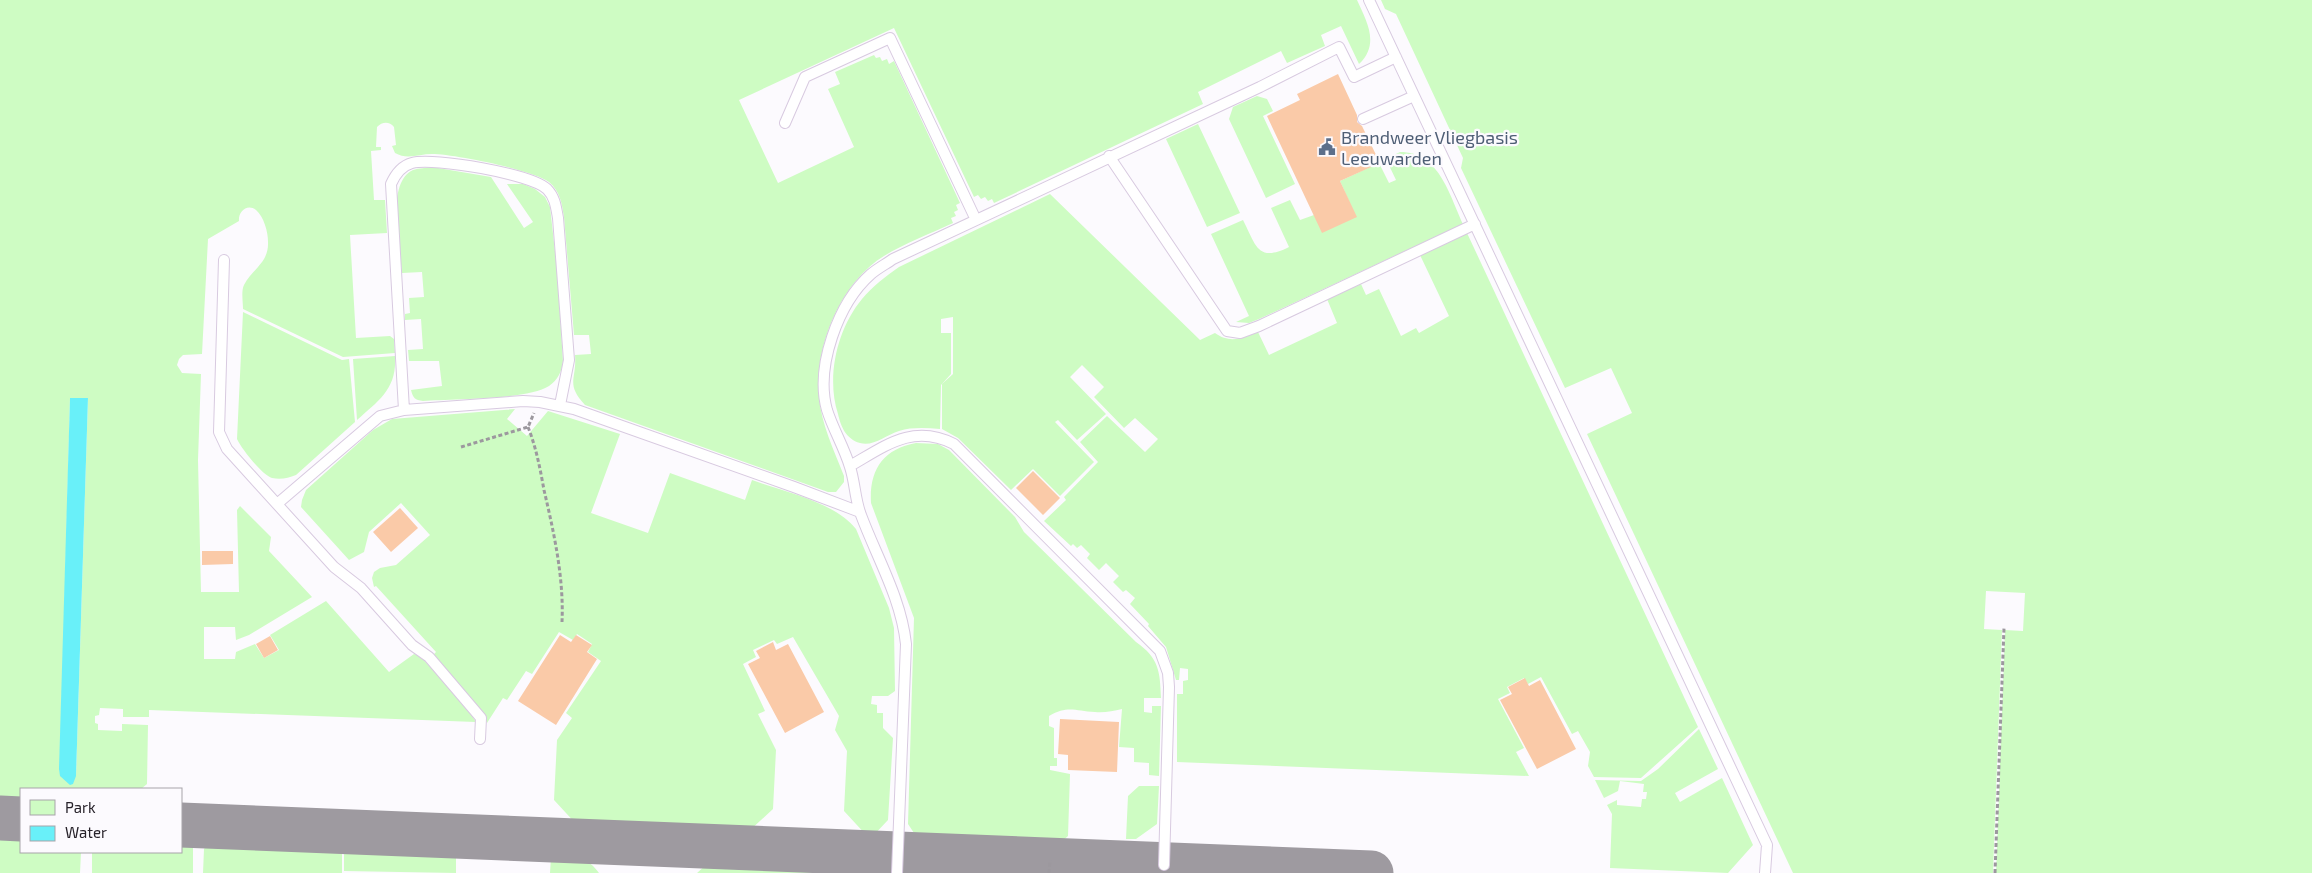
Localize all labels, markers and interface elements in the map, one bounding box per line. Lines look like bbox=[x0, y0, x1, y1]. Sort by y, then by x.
place label: Brandweer Vliegbasis Leeuwarden bbox=[1341, 126, 1518, 169]
public building icon: Brandweer Vliegbasis Leeuwarden bbox=[1317, 137, 1337, 157]
legend bbox=[20, 788, 182, 853]
text: Park bbox=[65, 798, 96, 816]
text: Water bbox=[65, 823, 107, 841]

